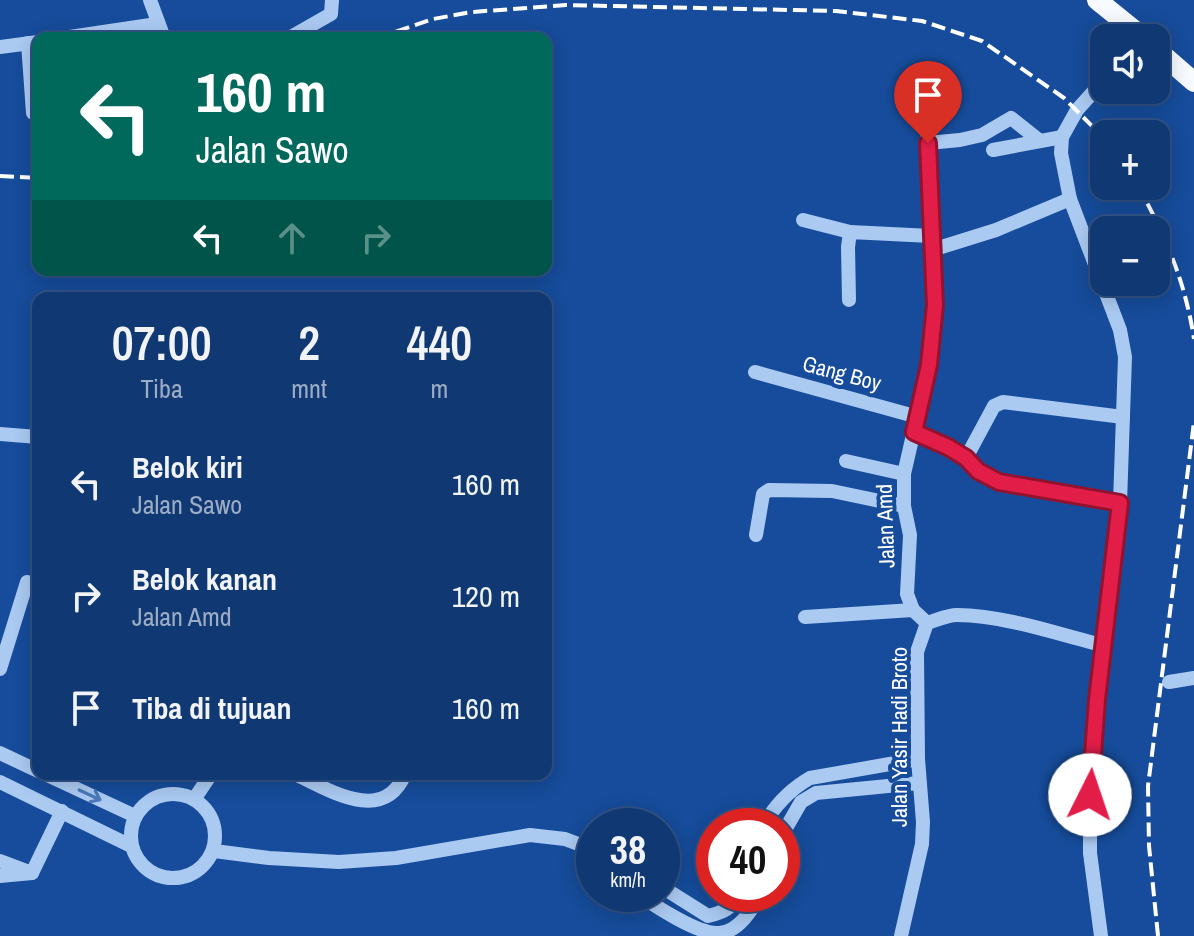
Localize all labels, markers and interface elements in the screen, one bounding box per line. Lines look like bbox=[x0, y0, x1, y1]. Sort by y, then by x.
map controls bbox=[1090, 24, 1170, 296]
button: sound bbox=[1090, 24, 1170, 104]
text: 160 m bbox=[196, 54, 326, 129]
pin bbox=[894, 61, 962, 143]
icon: left bbox=[64, 64, 168, 168]
icon: arrive bbox=[906, 73, 950, 117]
button: + bbox=[1090, 120, 1170, 200]
text: Jalan Sawo bbox=[196, 126, 349, 174]
icon: left bbox=[186, 216, 230, 260]
icon: ahead bbox=[270, 216, 314, 260]
icon: right bbox=[354, 216, 398, 260]
button: − bbox=[1090, 216, 1170, 296]
text: 07:00 bbox=[112, 310, 212, 375]
text: 2 bbox=[298, 310, 320, 375]
text: 440 bbox=[407, 310, 472, 375]
street label: Gang Boy bbox=[799, 348, 885, 398]
text: Tiba bbox=[141, 371, 183, 406]
text: mnt bbox=[291, 371, 327, 406]
text: m bbox=[431, 371, 448, 406]
text: Belok kiri bbox=[132, 447, 243, 487]
icon: left bbox=[64, 462, 108, 506]
text: 160 m bbox=[452, 464, 520, 504]
street label: Jalan Amd bbox=[869, 483, 901, 569]
text: Jalan Sawo bbox=[132, 487, 242, 522]
text: Belok kanan bbox=[132, 559, 277, 599]
icon: right bbox=[64, 574, 108, 618]
text: 120 m bbox=[452, 576, 520, 616]
text: Jalan Amd bbox=[132, 599, 232, 634]
street label: Jalan Yasir Hadi Broto bbox=[884, 647, 914, 827]
icon: arrive bbox=[64, 686, 108, 730]
text: Tiba di tujuan bbox=[132, 688, 292, 728]
text: 160 m bbox=[452, 688, 520, 728]
position arrow bbox=[1048, 753, 1132, 837]
one-way arrow bbox=[77, 788, 101, 803]
speed limit sign: 40 bbox=[696, 808, 800, 912]
text: 38 bbox=[610, 823, 646, 876]
text: km/h bbox=[610, 866, 646, 893]

